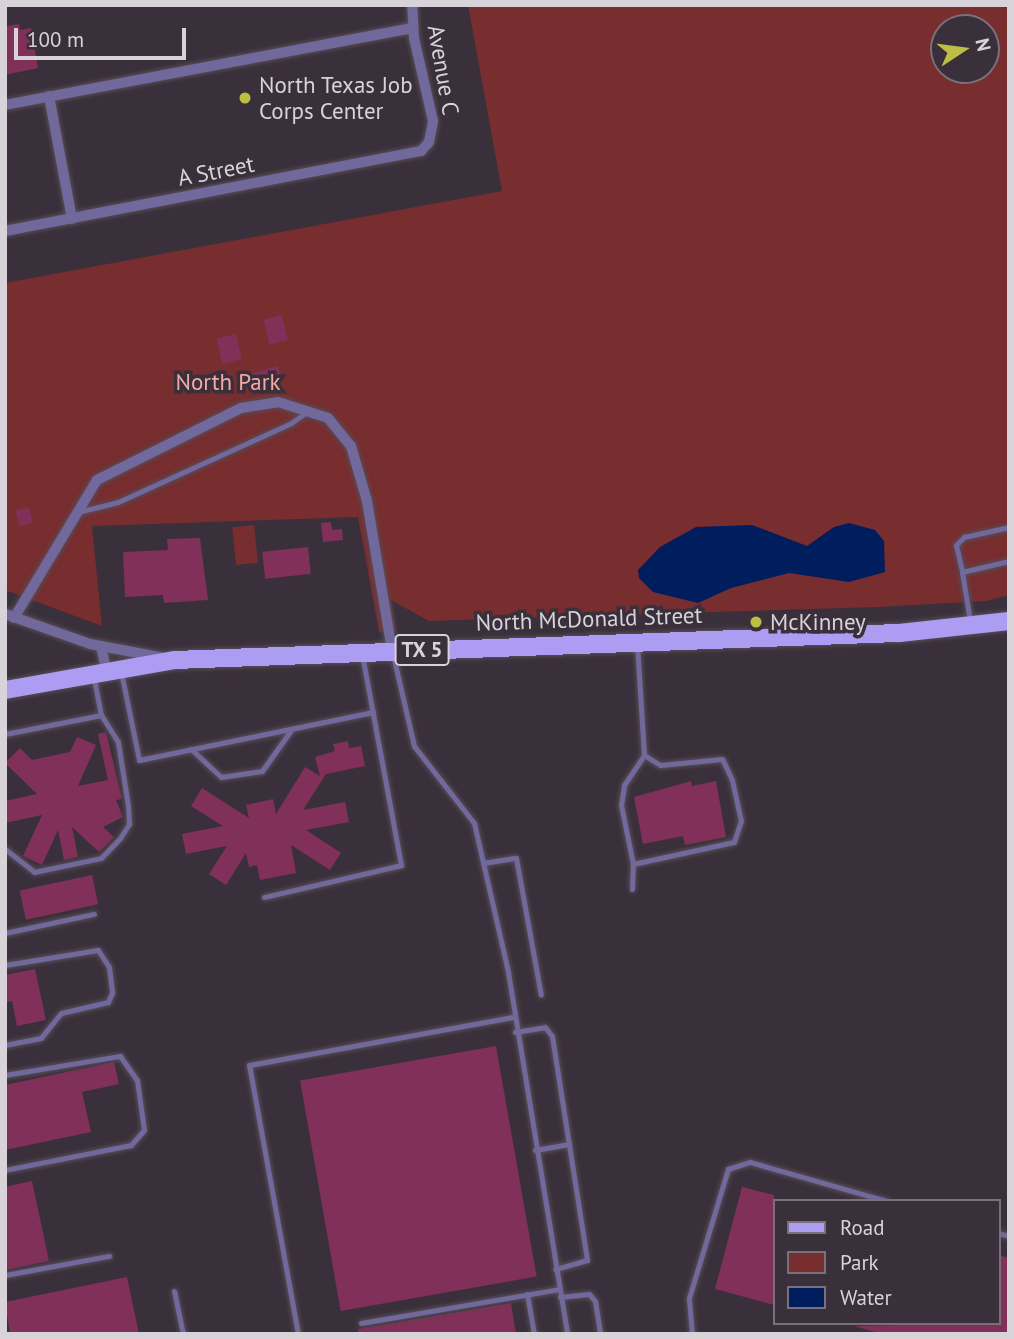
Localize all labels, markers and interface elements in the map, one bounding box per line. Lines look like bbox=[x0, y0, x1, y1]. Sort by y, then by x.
scale bar bbox=[18, 14, 189, 58]
north arrow bbox=[930, 14, 1000, 84]
street label: Avenue C bbox=[421, 23, 465, 117]
text: 100 m bbox=[27, 26, 84, 53]
text: N bbox=[970, 36, 997, 53]
place label: North Texas Job Corps Center bbox=[259, 71, 413, 125]
marker: North Texas Job Corps Center bbox=[237, 90, 253, 106]
street label: A Street bbox=[175, 150, 257, 192]
park label: North Park bbox=[175, 368, 281, 396]
street label: North McDonald Street bbox=[475, 601, 703, 637]
place label: McKinney bbox=[770, 608, 866, 636]
marker: McKinney bbox=[748, 614, 764, 630]
road number: TX 5 bbox=[394, 632, 450, 668]
legend bbox=[772, 1199, 1000, 1325]
text: Road bbox=[840, 1214, 884, 1241]
text: Park bbox=[840, 1249, 879, 1276]
text: Water bbox=[840, 1284, 892, 1311]

